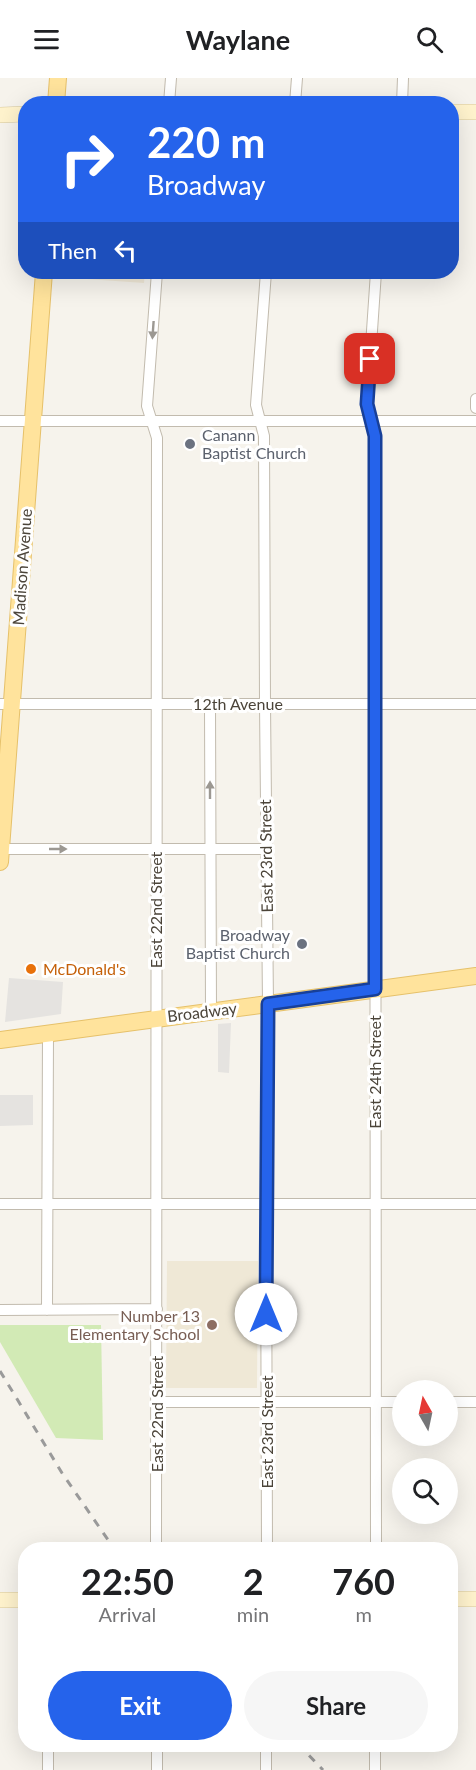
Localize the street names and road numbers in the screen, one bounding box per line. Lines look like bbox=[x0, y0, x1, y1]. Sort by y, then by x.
street label: Madison Avenue bbox=[8, 508, 35, 626]
street label: 12th Avenue bbox=[193, 694, 283, 713]
street label: East 23rd Street bbox=[255, 799, 276, 913]
street label: East 22nd Street bbox=[146, 851, 165, 968]
street label: Broadway bbox=[166, 998, 239, 1025]
street label: East 24th Street bbox=[365, 1015, 384, 1129]
street label: East 22nd Street bbox=[147, 1355, 166, 1472]
street label: East 23rd Street bbox=[257, 1375, 276, 1489]

